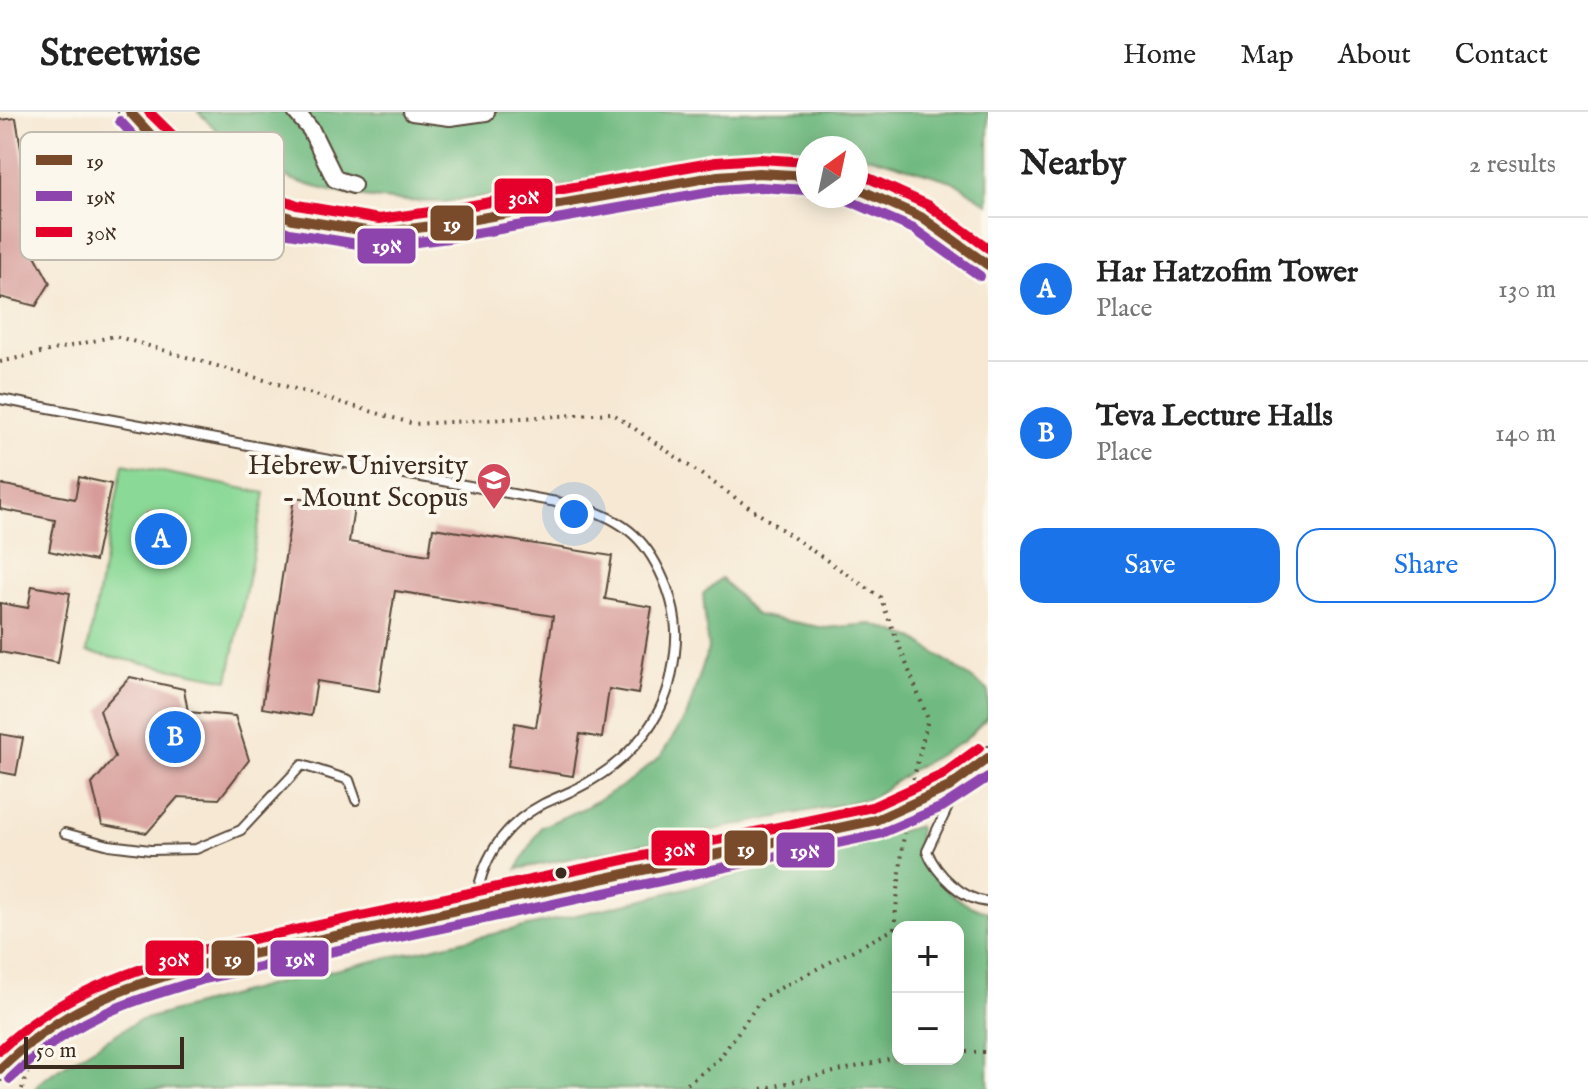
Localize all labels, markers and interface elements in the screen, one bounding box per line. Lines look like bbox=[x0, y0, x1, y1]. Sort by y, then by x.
text: Streetwise bbox=[40, 31, 200, 79]
text: Home bbox=[1123, 38, 1196, 73]
text: Map bbox=[1240, 38, 1294, 73]
text: About bbox=[1338, 38, 1411, 73]
text: Contact bbox=[1455, 38, 1548, 73]
legend bbox=[20, 132, 284, 260]
north arrow bbox=[796, 136, 868, 208]
text: Nearby bbox=[1020, 143, 1126, 186]
text: 19 bbox=[86, 148, 104, 176]
text: 2 results bbox=[1469, 148, 1556, 181]
line badge: 30א bbox=[493, 177, 554, 215]
text: 19א bbox=[86, 184, 115, 212]
text: 30א bbox=[508, 184, 540, 212]
line badge: 19 bbox=[429, 204, 475, 242]
text: 19 bbox=[443, 211, 461, 239]
text: 30א bbox=[86, 220, 117, 248]
line badge: 19א bbox=[356, 227, 417, 265]
text: 19א bbox=[372, 233, 402, 261]
text: Har Hatzofim Tower bbox=[1096, 254, 1358, 292]
text: A bbox=[1037, 273, 1055, 306]
text: 130 m bbox=[1498, 273, 1556, 306]
text: Place bbox=[1096, 292, 1152, 325]
text: Teva Lecture Halls bbox=[1096, 398, 1333, 436]
text: B bbox=[1037, 417, 1055, 450]
text: 140 m bbox=[1495, 417, 1556, 450]
text: Place bbox=[1096, 436, 1152, 469]
place label: Hebrew University - Mount Scopus bbox=[248, 449, 468, 516]
school or university icon: Hebrew University - Mount Scopus bbox=[475, 461, 513, 511]
your location bbox=[554, 494, 594, 534]
pin: A bbox=[135, 509, 187, 569]
button: Save bbox=[1020, 528, 1280, 603]
button: Share bbox=[1296, 528, 1556, 603]
pin: B bbox=[149, 707, 201, 767]
line badge: 30א bbox=[650, 829, 711, 867]
line badge: 19 bbox=[723, 829, 769, 867]
line badge: 19א bbox=[775, 831, 836, 869]
text: 30א bbox=[664, 836, 696, 864]
text: 19 bbox=[737, 836, 755, 864]
text: 19א bbox=[790, 838, 820, 866]
unlabelled marker bbox=[553, 865, 569, 881]
map controls bbox=[892, 921, 964, 1065]
button: + bbox=[892, 921, 964, 993]
line badge: 30א bbox=[144, 939, 205, 977]
line badge: 19 bbox=[210, 939, 256, 977]
line badge: 19א bbox=[269, 939, 330, 978]
text: 30א bbox=[158, 946, 190, 974]
text: 19 bbox=[224, 946, 242, 974]
text: 19א bbox=[285, 946, 315, 974]
button: − bbox=[892, 993, 964, 1065]
scale bar bbox=[24, 1033, 184, 1069]
text: 50 m bbox=[36, 1037, 77, 1065]

